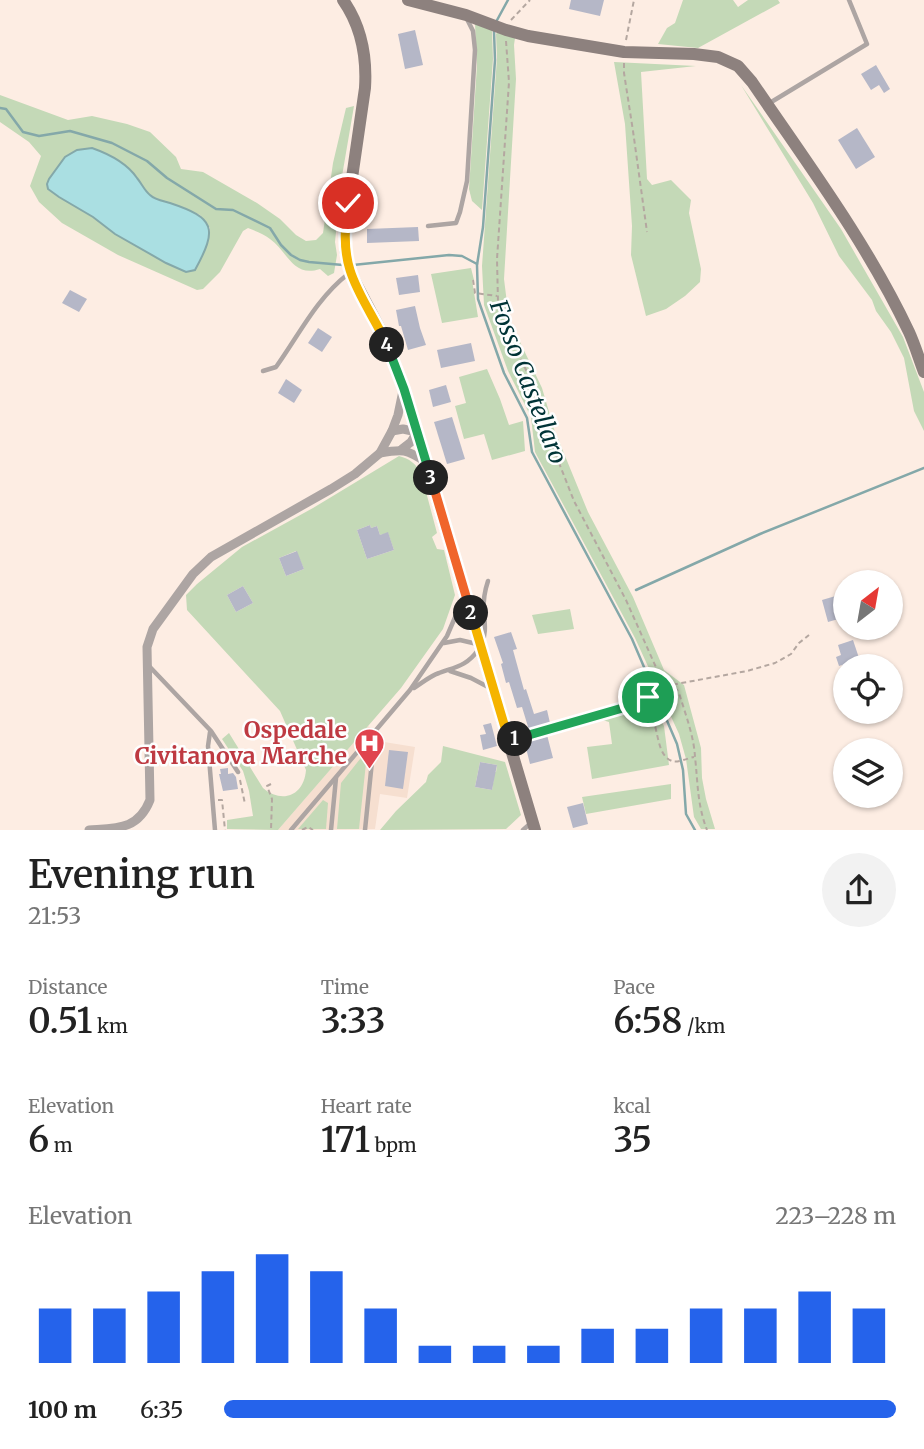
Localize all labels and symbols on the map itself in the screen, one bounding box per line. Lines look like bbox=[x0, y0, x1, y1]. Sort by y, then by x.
pin bbox=[318, 173, 378, 233]
water label: Fosso Castellaro bbox=[483, 294, 574, 468]
pin: 4 bbox=[370, 328, 404, 362]
pin: 3 bbox=[414, 461, 448, 496]
north arrow bbox=[833, 570, 903, 640]
pin: 2 bbox=[454, 596, 489, 630]
pin bbox=[618, 667, 678, 727]
place label: Ospedale Civitanova Marche bbox=[135, 715, 347, 770]
pin: 1 bbox=[498, 722, 532, 756]
hospital icon: Ospedale Civitanova Marche bbox=[353, 726, 387, 770]

